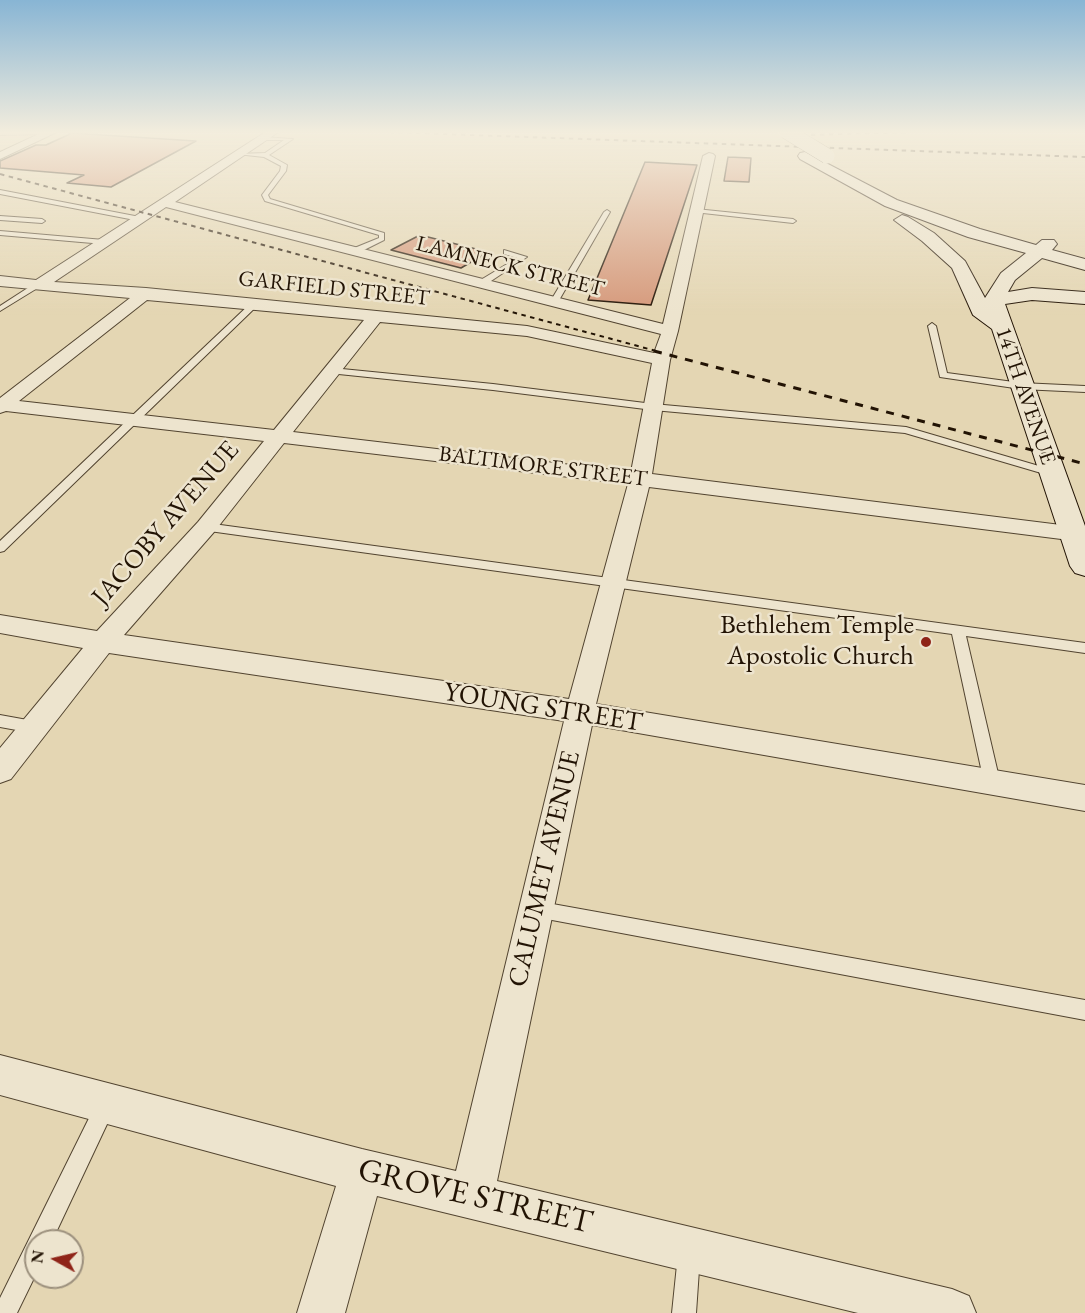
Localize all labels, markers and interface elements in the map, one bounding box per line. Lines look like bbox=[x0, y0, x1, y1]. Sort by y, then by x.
street label: LAMNECK STREET bbox=[413, 231, 607, 303]
street label: GARFIELD STREET bbox=[237, 266, 431, 312]
street label: 14TH AVENUE bbox=[989, 324, 1061, 468]
street label: JACOBY AVENUE bbox=[86, 435, 246, 613]
street label: BALTIMORE STREET bbox=[437, 441, 649, 493]
place label: Bethlehem Temple Apostolic Church bbox=[720, 610, 914, 673]
marker: Bethlehem Temple Apostolic Church bbox=[919, 635, 933, 649]
street label: YOUNG STREET bbox=[441, 676, 645, 740]
street label: CALUMET AVENUE bbox=[502, 748, 588, 990]
street label: GROVE STREET bbox=[354, 1151, 596, 1243]
north arrow bbox=[24, 1229, 84, 1289]
text: N bbox=[26, 1249, 49, 1265]

